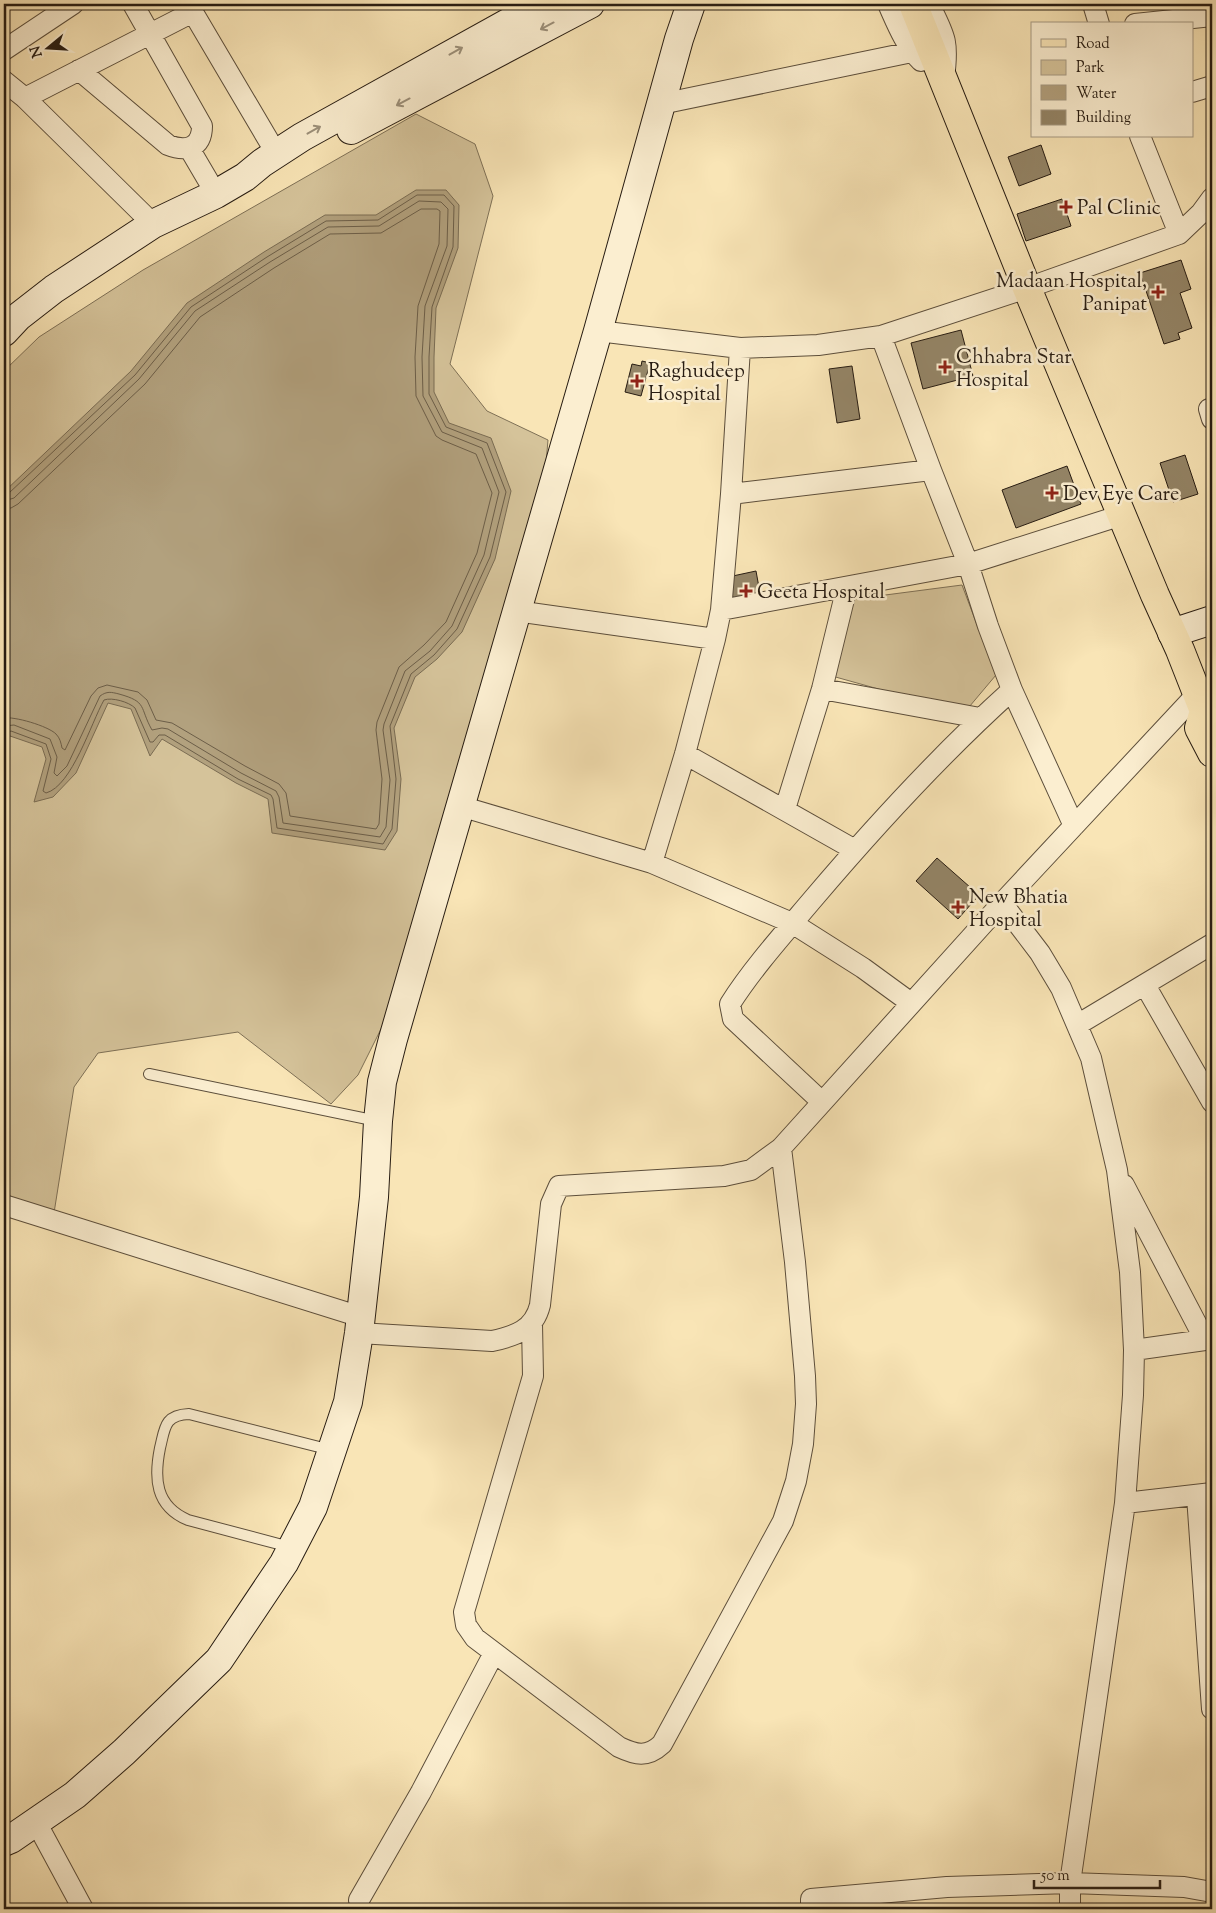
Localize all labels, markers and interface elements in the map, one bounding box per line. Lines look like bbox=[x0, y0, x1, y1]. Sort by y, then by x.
north arrow bbox=[22, 22, 72, 72]
one-way arrow bbox=[540, 22, 554, 32]
legend bbox=[1031, 22, 1194, 138]
text: Road bbox=[1076, 34, 1110, 55]
text: N bbox=[26, 43, 49, 60]
one-way arrow bbox=[448, 46, 463, 55]
text: Park bbox=[1076, 58, 1105, 79]
text: Water bbox=[1076, 84, 1117, 105]
one-way arrow bbox=[396, 98, 411, 108]
text: Building bbox=[1076, 108, 1131, 129]
one-way arrow bbox=[306, 125, 321, 134]
place label: Pal Clinic bbox=[1077, 195, 1161, 224]
marker: Pal Clinic bbox=[1059, 200, 1073, 214]
place label: Madaan Hospital, Panipat bbox=[996, 268, 1147, 320]
marker: Madaan Hospital, Panipat bbox=[1151, 285, 1165, 299]
place label: Chhabra Star Hospital bbox=[956, 344, 1072, 396]
place label: Raghudeep Hospital bbox=[648, 358, 745, 410]
marker: Chhabra Star Hospital bbox=[938, 360, 952, 374]
marker: Raghudeep Hospital bbox=[630, 374, 644, 388]
place label: Dev Eye Care bbox=[1063, 481, 1179, 510]
marker: Dev Eye Care bbox=[1045, 486, 1059, 500]
place label: Geeta Hospital bbox=[757, 579, 886, 608]
marker: Geeta Hospital bbox=[739, 584, 753, 598]
place label: New Bhatia Hospital bbox=[969, 884, 1068, 936]
marker: New Bhatia Hospital bbox=[951, 900, 965, 914]
scale bar bbox=[1034, 1858, 1160, 1890]
text: 50 m bbox=[1040, 1866, 1070, 1887]

